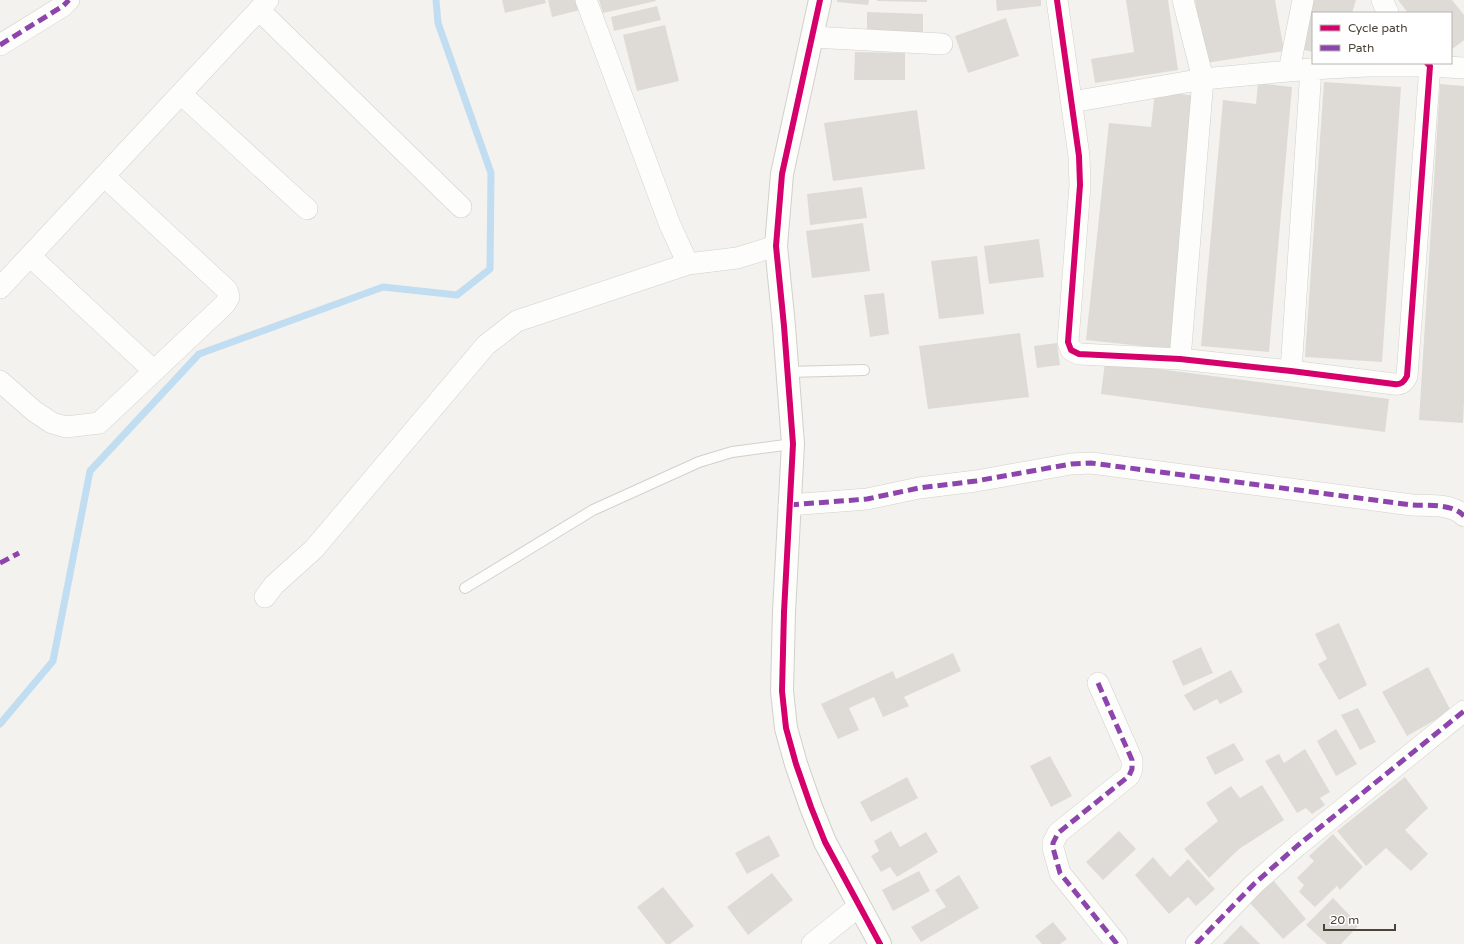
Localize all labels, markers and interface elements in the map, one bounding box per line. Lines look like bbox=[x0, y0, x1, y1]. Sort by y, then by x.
legend bbox=[1312, 12, 1452, 64]
text: Cycle path bbox=[1348, 21, 1407, 35]
text: Path bbox=[1348, 41, 1374, 55]
scale bar bbox=[1324, 906, 1395, 932]
text: 20 m bbox=[1330, 913, 1359, 927]

